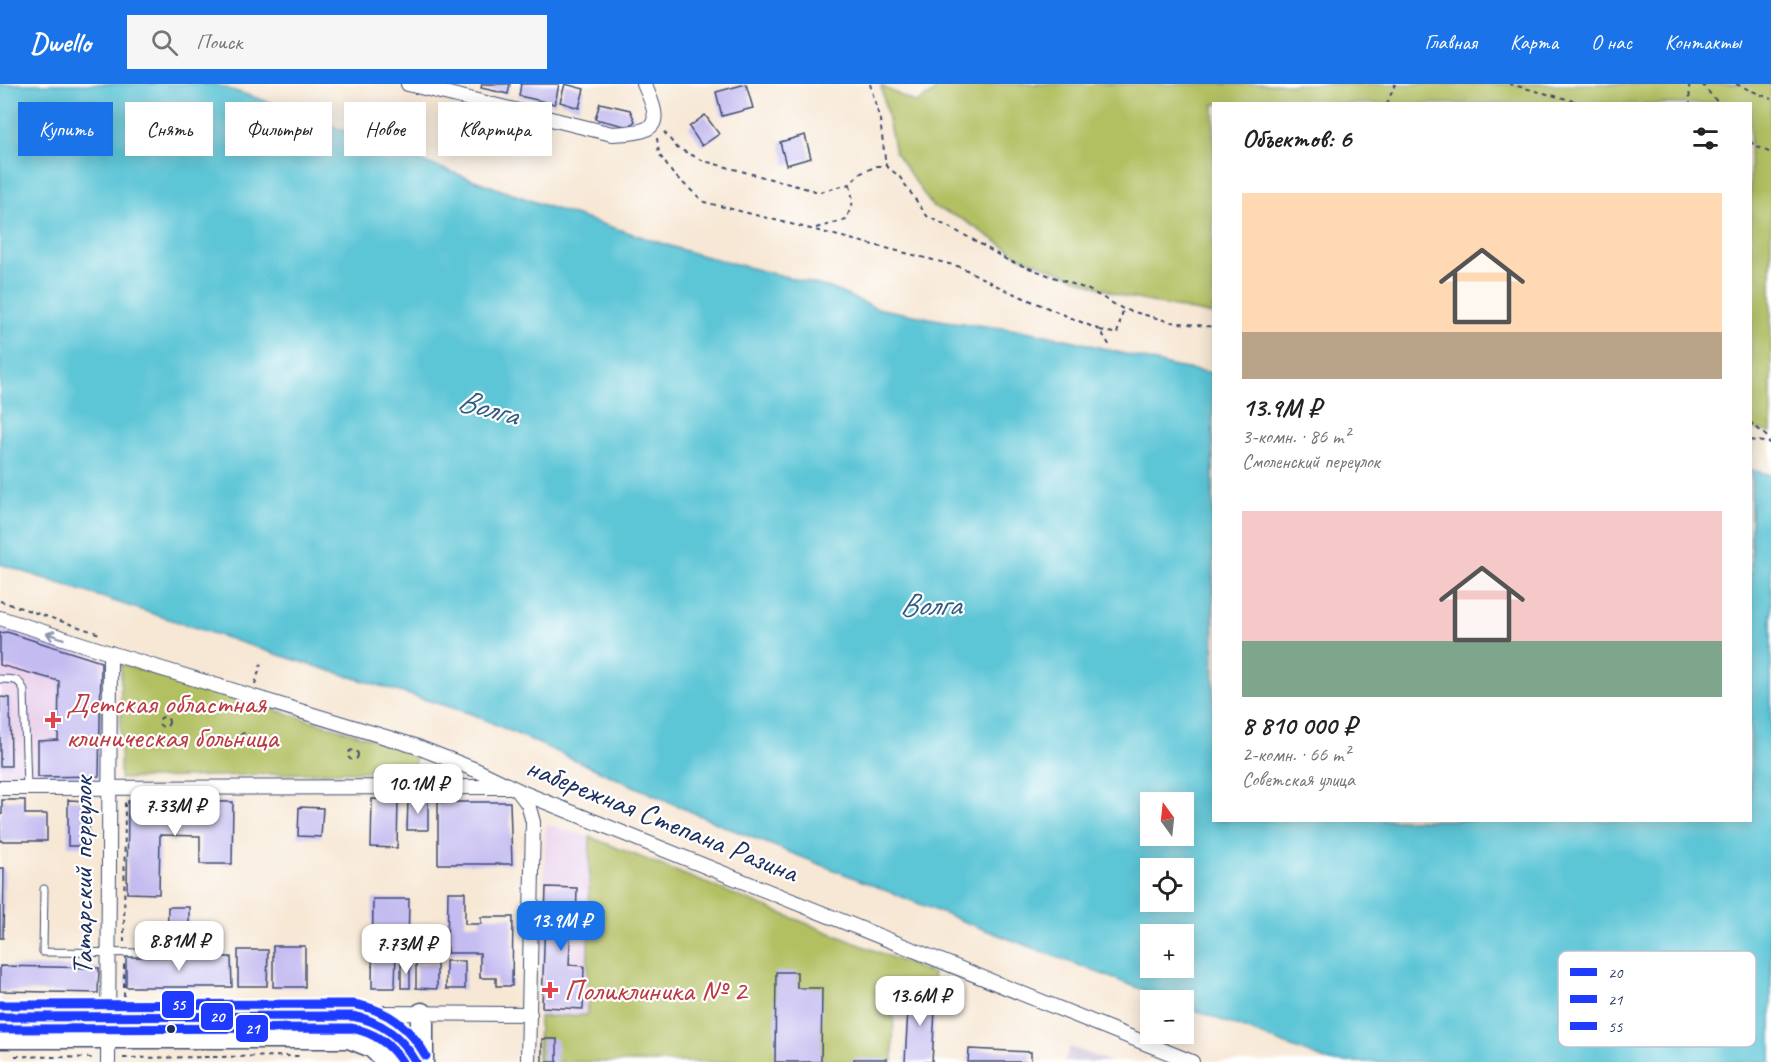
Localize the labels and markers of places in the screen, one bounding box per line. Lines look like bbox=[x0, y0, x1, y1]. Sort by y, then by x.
place label: Детская областная клиническая больница bbox=[66, 684, 280, 756]
marker: Детская областная клиническая больница bbox=[44, 711, 62, 729]
pin: 10.1M ₽ bbox=[363, 764, 473, 815]
pin: 7.33M ₽ bbox=[120, 786, 230, 837]
pin: 13.9M ₽ bbox=[506, 901, 616, 952]
pin: 8.81M ₽ bbox=[124, 921, 234, 972]
pin: 7.73M ₽ bbox=[351, 924, 461, 975]
place label: Поликлиника № 2 bbox=[564, 971, 749, 1009]
pin: 13.6M ₽ bbox=[865, 976, 975, 1027]
marker: Поликлиника № 2 bbox=[541, 981, 559, 999]
unlabelled marker bbox=[165, 1023, 177, 1035]

